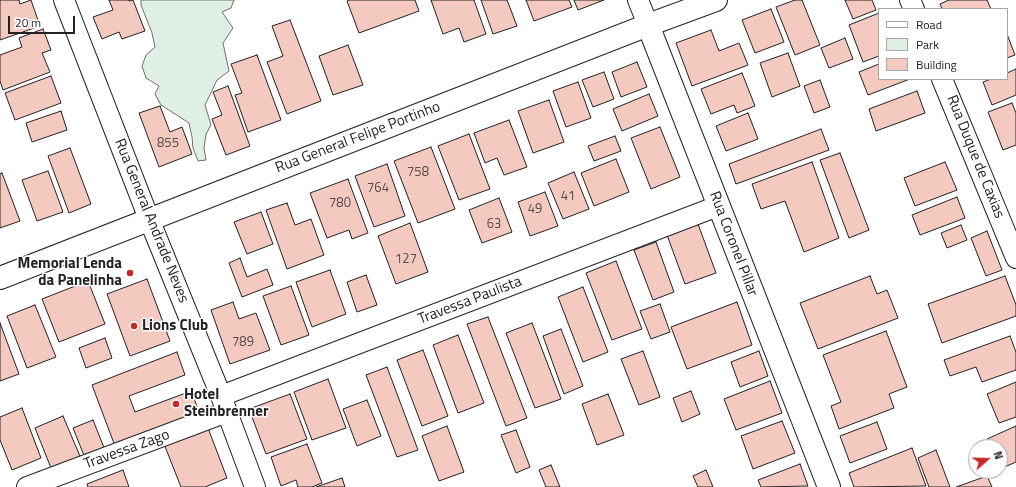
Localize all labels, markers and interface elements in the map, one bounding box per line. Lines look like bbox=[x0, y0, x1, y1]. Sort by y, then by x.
scale bar bbox=[10, 8, 77, 34]
legend bbox=[878, 8, 1008, 80]
text: 20 m bbox=[15, 13, 41, 32]
text: Road bbox=[916, 15, 942, 34]
text: Park bbox=[916, 35, 939, 54]
text: Building bbox=[916, 55, 957, 74]
street label: Rua Duque de Caxias bbox=[942, 93, 1008, 221]
street label: Rua General Felipe Portinho bbox=[273, 98, 443, 178]
street label: Rua General Andrade Neves bbox=[110, 136, 192, 306]
house number: 855 bbox=[157, 136, 179, 152]
house number: 758 bbox=[407, 165, 429, 181]
house number: 764 bbox=[367, 181, 389, 197]
house number: 41 bbox=[561, 189, 575, 205]
street label: Rua Coronel Pillar bbox=[705, 189, 761, 299]
house number: 780 bbox=[329, 196, 351, 212]
house number: 49 bbox=[528, 202, 542, 218]
house number: 63 bbox=[487, 217, 501, 233]
house number: 127 bbox=[395, 252, 417, 268]
place label: Memorial Lenda da Panelinha bbox=[18, 255, 122, 290]
marker: Memorial Lenda da Panelinha bbox=[125, 268, 135, 278]
street label: Travessa Paulista bbox=[416, 273, 524, 329]
place label: Lions Club bbox=[142, 317, 208, 335]
marker: Lions Club bbox=[129, 321, 139, 331]
house number: 789 bbox=[232, 335, 254, 351]
place label: Hotel Steinbrenner bbox=[184, 386, 269, 421]
marker: Hotel Steinbrenner bbox=[171, 399, 181, 409]
street label: Travessa Zago bbox=[82, 426, 172, 474]
north arrow bbox=[968, 439, 1008, 479]
text: N bbox=[990, 449, 1007, 462]

